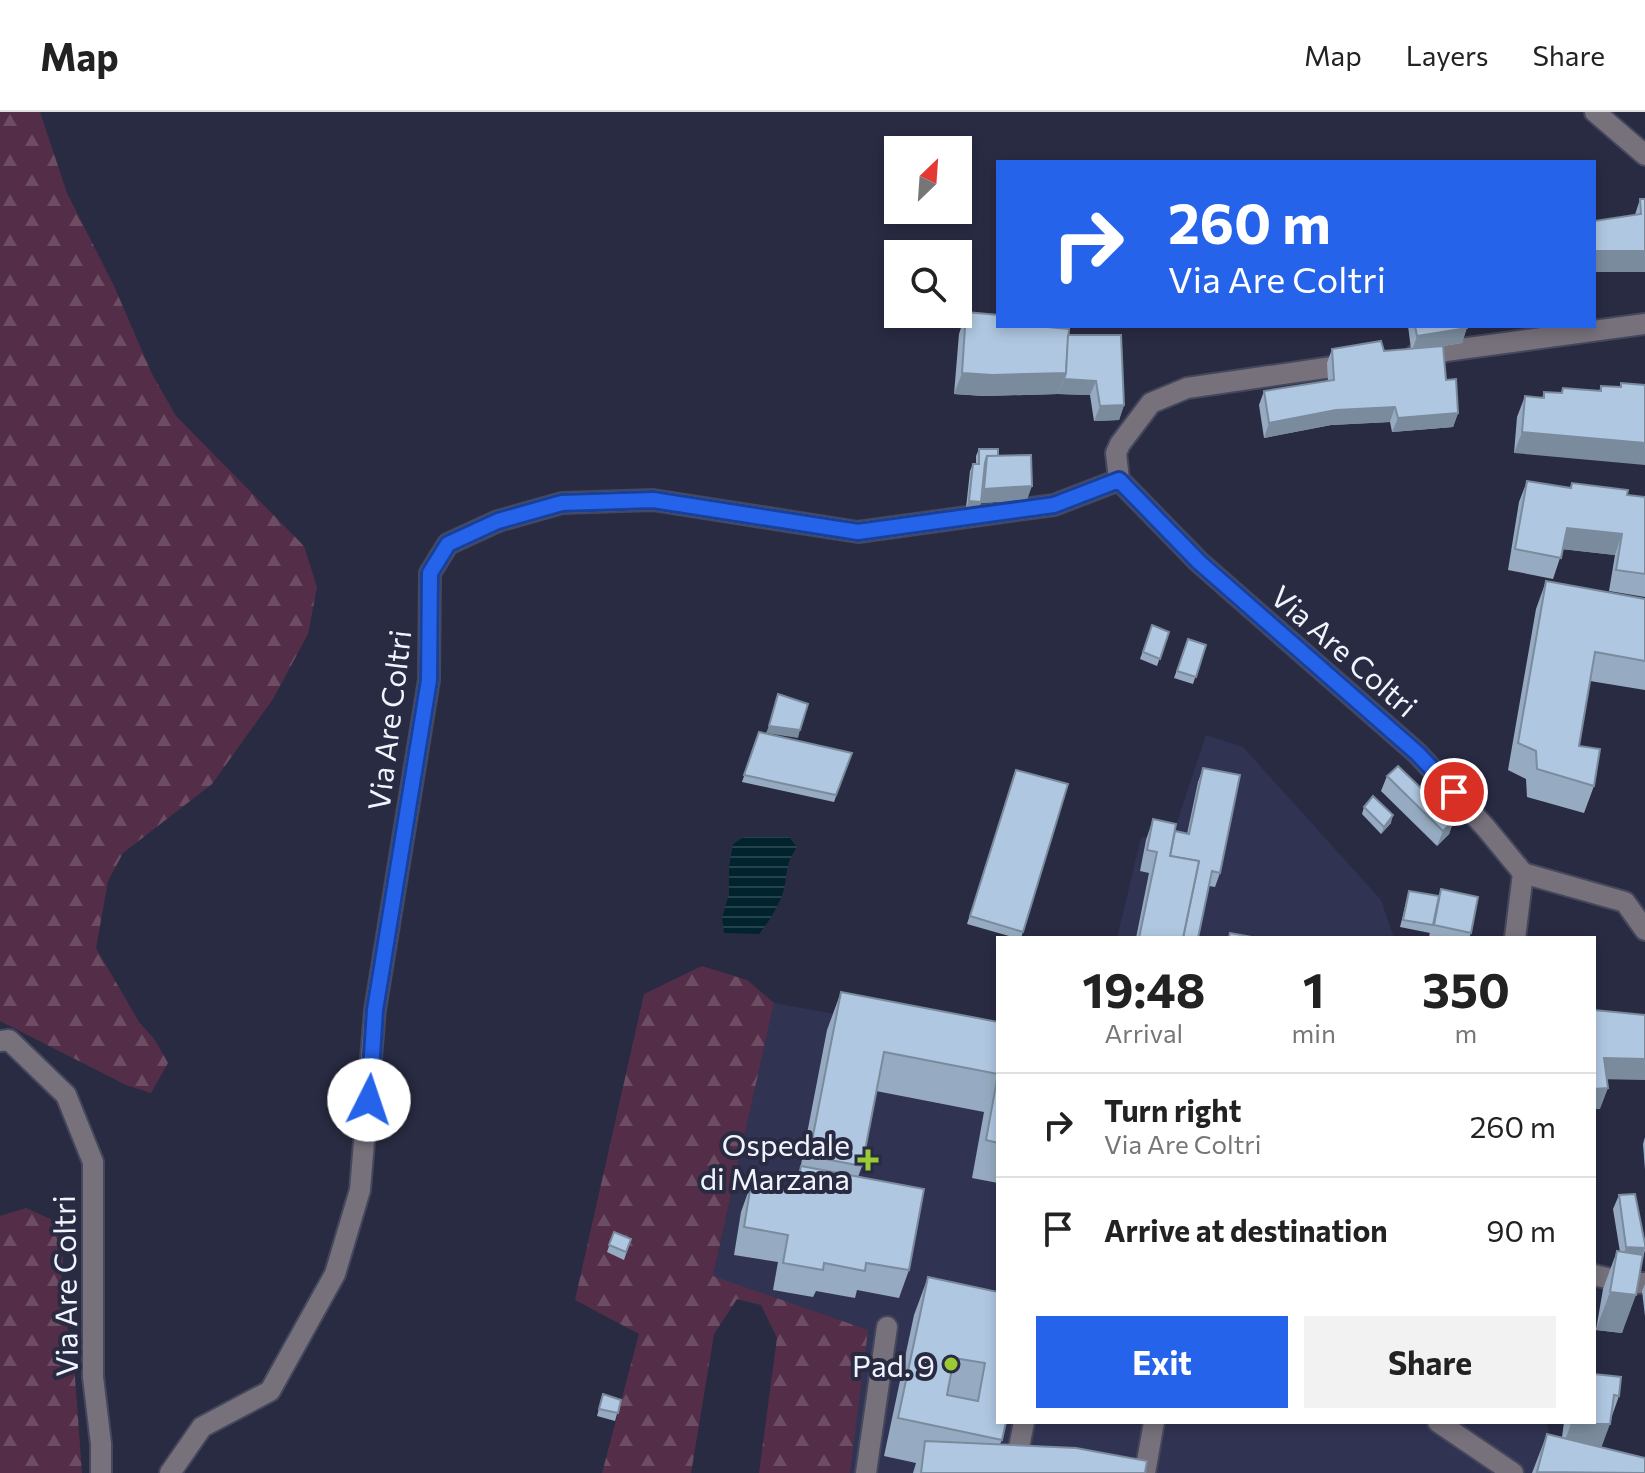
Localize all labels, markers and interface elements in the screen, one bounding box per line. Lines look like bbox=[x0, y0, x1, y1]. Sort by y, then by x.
text: Map bbox=[40, 32, 119, 79]
text: Map bbox=[1304, 38, 1362, 72]
text: Layers bbox=[1406, 38, 1488, 72]
text: Share bbox=[1532, 38, 1605, 72]
north arrow bbox=[884, 136, 972, 224]
map controls bbox=[884, 136, 972, 328]
text: 260 m bbox=[1168, 187, 1331, 256]
icon: right bbox=[1036, 192, 1140, 296]
button: search bbox=[884, 240, 972, 328]
text: Via Are Coltri bbox=[1168, 256, 1386, 300]
street label: Via Are Coltri bbox=[1264, 576, 1426, 724]
street label: Via Are Coltri bbox=[359, 628, 417, 812]
pin bbox=[1420, 758, 1488, 826]
icon: arrive bbox=[1432, 770, 1476, 814]
text: 19:48 bbox=[1082, 959, 1205, 1018]
text: 1 bbox=[1303, 959, 1325, 1018]
text: 350 bbox=[1422, 959, 1510, 1018]
text: Arrival bbox=[1104, 1017, 1183, 1048]
text: min bbox=[1292, 1017, 1336, 1048]
text: m bbox=[1455, 1017, 1477, 1048]
position arrow bbox=[327, 1058, 411, 1142]
text: Turn right bbox=[1104, 1091, 1241, 1128]
icon: right bbox=[1036, 1103, 1080, 1147]
text: 260 m bbox=[1470, 1107, 1556, 1144]
place label: Ospedale di Marzana bbox=[700, 1125, 850, 1196]
text: Via Are Coltri bbox=[1104, 1128, 1261, 1159]
marker: Ospedale di Marzana bbox=[857, 1149, 879, 1171]
street label: Via Are Coltri bbox=[44, 1195, 84, 1377]
icon: arrive bbox=[1036, 1207, 1080, 1251]
text: Arrive at destination bbox=[1104, 1211, 1388, 1248]
text: 90 m bbox=[1486, 1211, 1556, 1248]
button: Exit bbox=[1036, 1316, 1288, 1408]
button: Share bbox=[1304, 1316, 1556, 1408]
place label: Pad. 9 bbox=[852, 1346, 935, 1383]
marker: Pad. 9 bbox=[942, 1355, 960, 1373]

